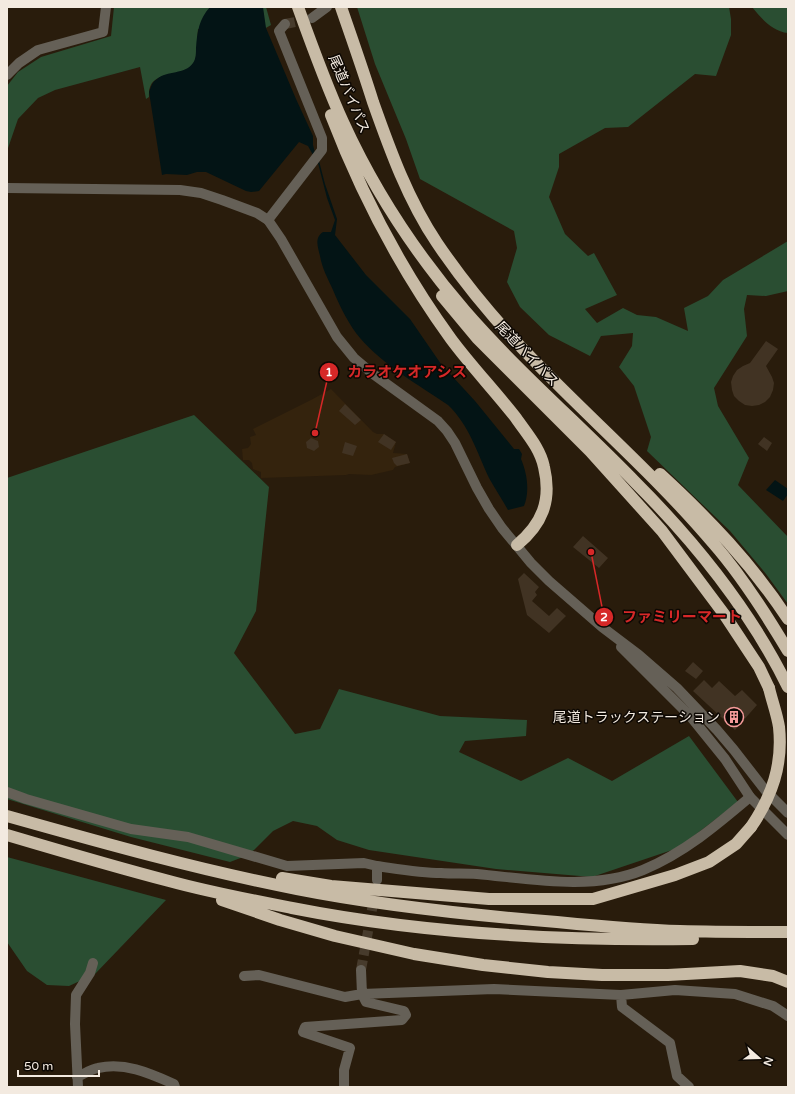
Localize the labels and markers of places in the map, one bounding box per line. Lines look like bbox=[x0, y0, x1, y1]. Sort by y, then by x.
callout: カラオケオアシス bbox=[319, 358, 475, 385]
callout: ファミリーマート bbox=[594, 603, 750, 630]
building icon: 尾道トラックステーション bbox=[723, 706, 745, 728]
place label: 尾道トラックステーション bbox=[553, 709, 720, 726]

